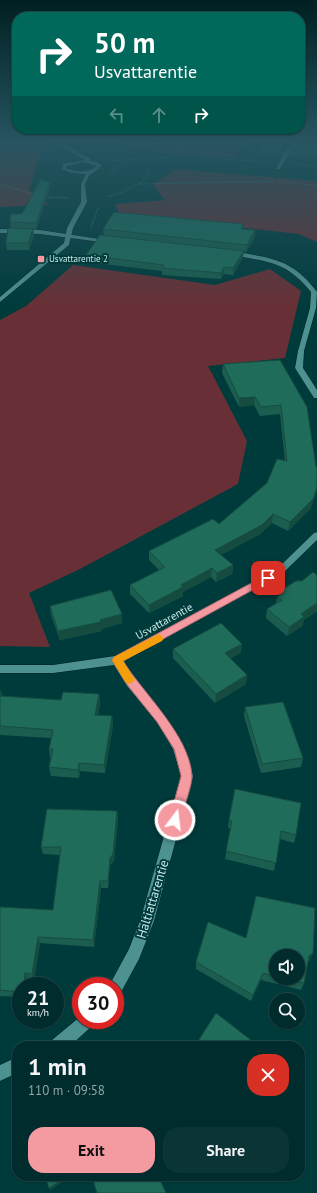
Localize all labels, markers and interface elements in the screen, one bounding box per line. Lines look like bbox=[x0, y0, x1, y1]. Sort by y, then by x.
text: 50 m bbox=[94, 24, 155, 61]
icon: right bbox=[28, 28, 80, 80]
text: Usvattarentie bbox=[94, 60, 197, 83]
icon: left bbox=[106, 104, 128, 126]
icon: ahead bbox=[148, 104, 170, 126]
icon: right bbox=[190, 104, 212, 126]
place label: Usvattarentie 2 bbox=[49, 253, 108, 264]
marker: Usvattarentie 2 bbox=[36, 254, 46, 264]
pin bbox=[251, 561, 285, 595]
icon: arrive bbox=[257, 567, 279, 589]
street label: Usvattarentie bbox=[133, 599, 195, 642]
position arrow bbox=[154, 799, 196, 841]
street label: Haltiattarentie bbox=[132, 858, 172, 940]
map controls bbox=[269, 949, 305, 1029]
button: sound bbox=[269, 949, 305, 985]
speed limit sign: 30 bbox=[72, 977, 124, 1029]
text: 21 bbox=[27, 985, 49, 1011]
button: search bbox=[269, 993, 305, 1029]
text: km/h bbox=[27, 1006, 49, 1019]
text: 1 min bbox=[28, 1051, 87, 1082]
button: close bbox=[247, 1054, 289, 1096]
text: 110 m · 09:58 bbox=[28, 1082, 105, 1099]
button: Exit bbox=[28, 1127, 155, 1173]
button: Share bbox=[163, 1127, 289, 1173]

